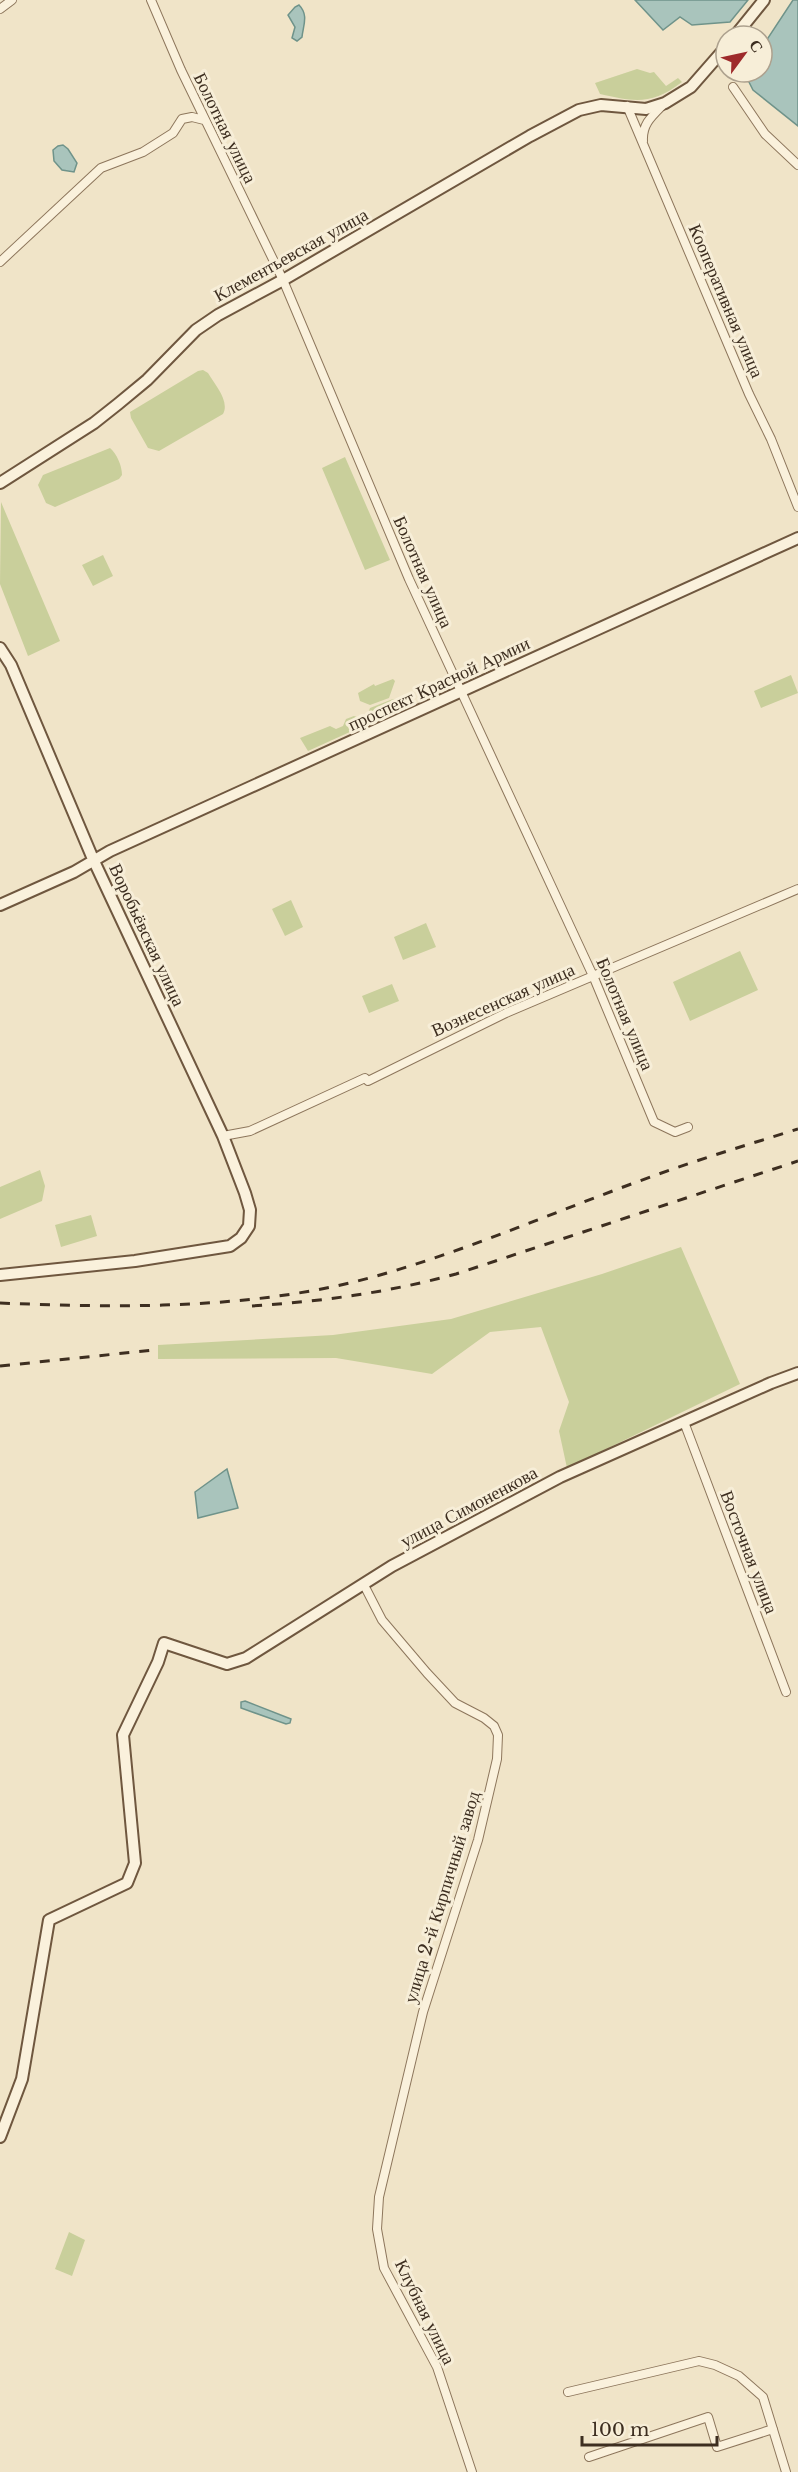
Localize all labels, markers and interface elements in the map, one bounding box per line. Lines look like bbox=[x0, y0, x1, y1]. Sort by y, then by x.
north arrow bbox=[714, 24, 774, 84]
text: С bbox=[745, 36, 768, 56]
street label: Болотная улица bbox=[189, 69, 261, 187]
street label: Клементьевская улица bbox=[210, 203, 372, 307]
street label: Кооперативная улица bbox=[684, 221, 768, 381]
street label: Болотная улица bbox=[388, 513, 458, 631]
street label: проспект Красной Армии bbox=[345, 632, 534, 736]
street label: Воробьёвская улица bbox=[104, 860, 190, 1010]
street label: Болотная улица bbox=[591, 954, 659, 1074]
street label: Вознесенская улица bbox=[428, 959, 578, 1041]
street label: улица Симоненкова bbox=[397, 1462, 541, 1552]
street label: Восточная улица bbox=[715, 1487, 783, 1617]
street label: улица 2-й Кирпичный завод bbox=[399, 1788, 485, 2006]
street label: Клубная улица bbox=[390, 2256, 460, 2368]
scale bar bbox=[582, 2409, 717, 2447]
text: 100 m bbox=[591, 2419, 649, 2441]

